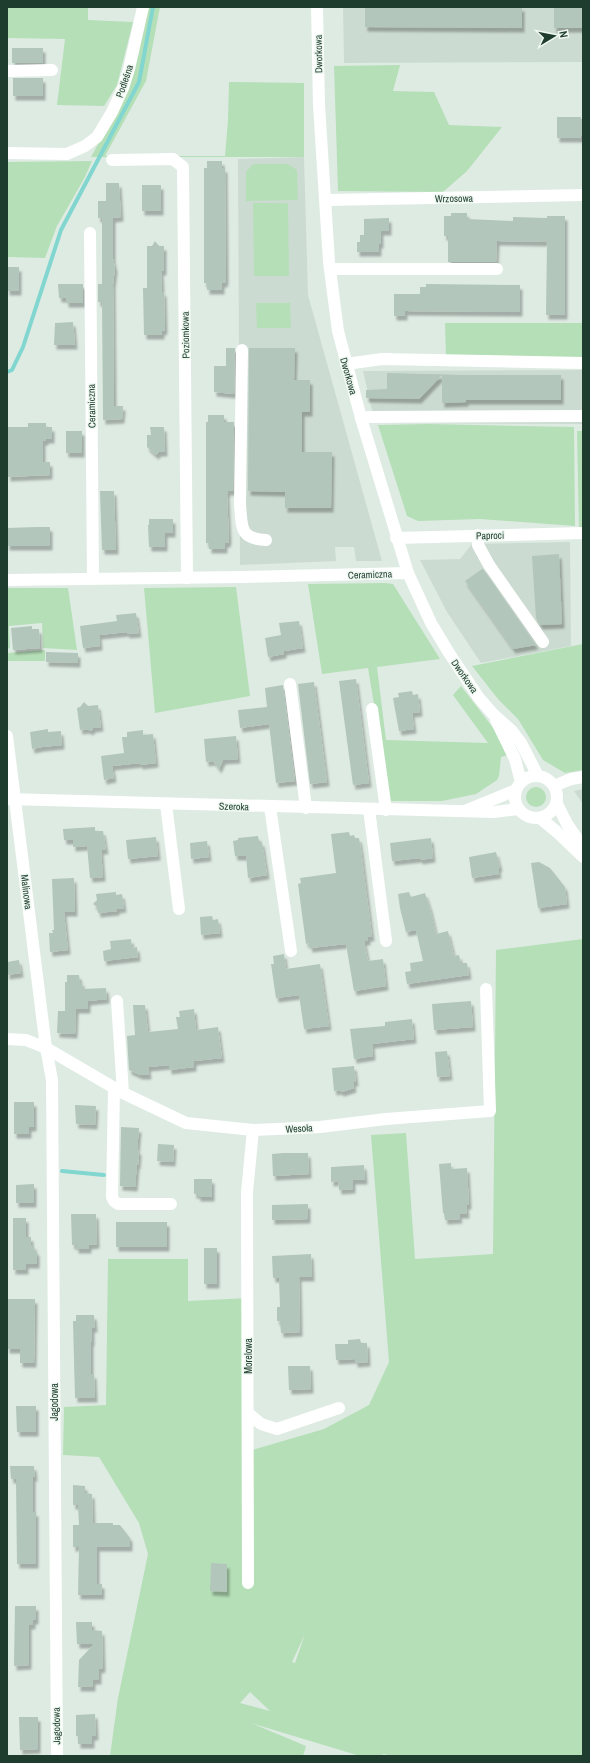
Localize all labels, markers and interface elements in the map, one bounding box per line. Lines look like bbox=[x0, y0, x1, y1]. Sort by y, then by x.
north arrow bbox=[534, 16, 574, 56]
text: N bbox=[556, 30, 571, 39]
street label: Dworkowa bbox=[312, 34, 325, 73]
street label: Podleśna bbox=[113, 62, 136, 99]
street label: Wrzosowa bbox=[435, 192, 474, 205]
street label: Poziomkowa bbox=[179, 311, 192, 359]
street label: Dworkowa bbox=[337, 356, 360, 397]
street label: Ceramiczna bbox=[85, 383, 98, 428]
street label: Paproci bbox=[476, 529, 504, 542]
street label: Ceramiczna bbox=[348, 567, 393, 582]
street label: Dworkowa bbox=[448, 657, 481, 696]
street label: Szeroka bbox=[219, 799, 250, 814]
street label: Malinowa bbox=[18, 874, 35, 911]
street label: Wesoła bbox=[285, 1121, 313, 1136]
street label: Morelowa bbox=[242, 1338, 255, 1374]
street label: Jagodowa bbox=[48, 1383, 61, 1421]
street label: Jagodowa bbox=[50, 1707, 63, 1745]

